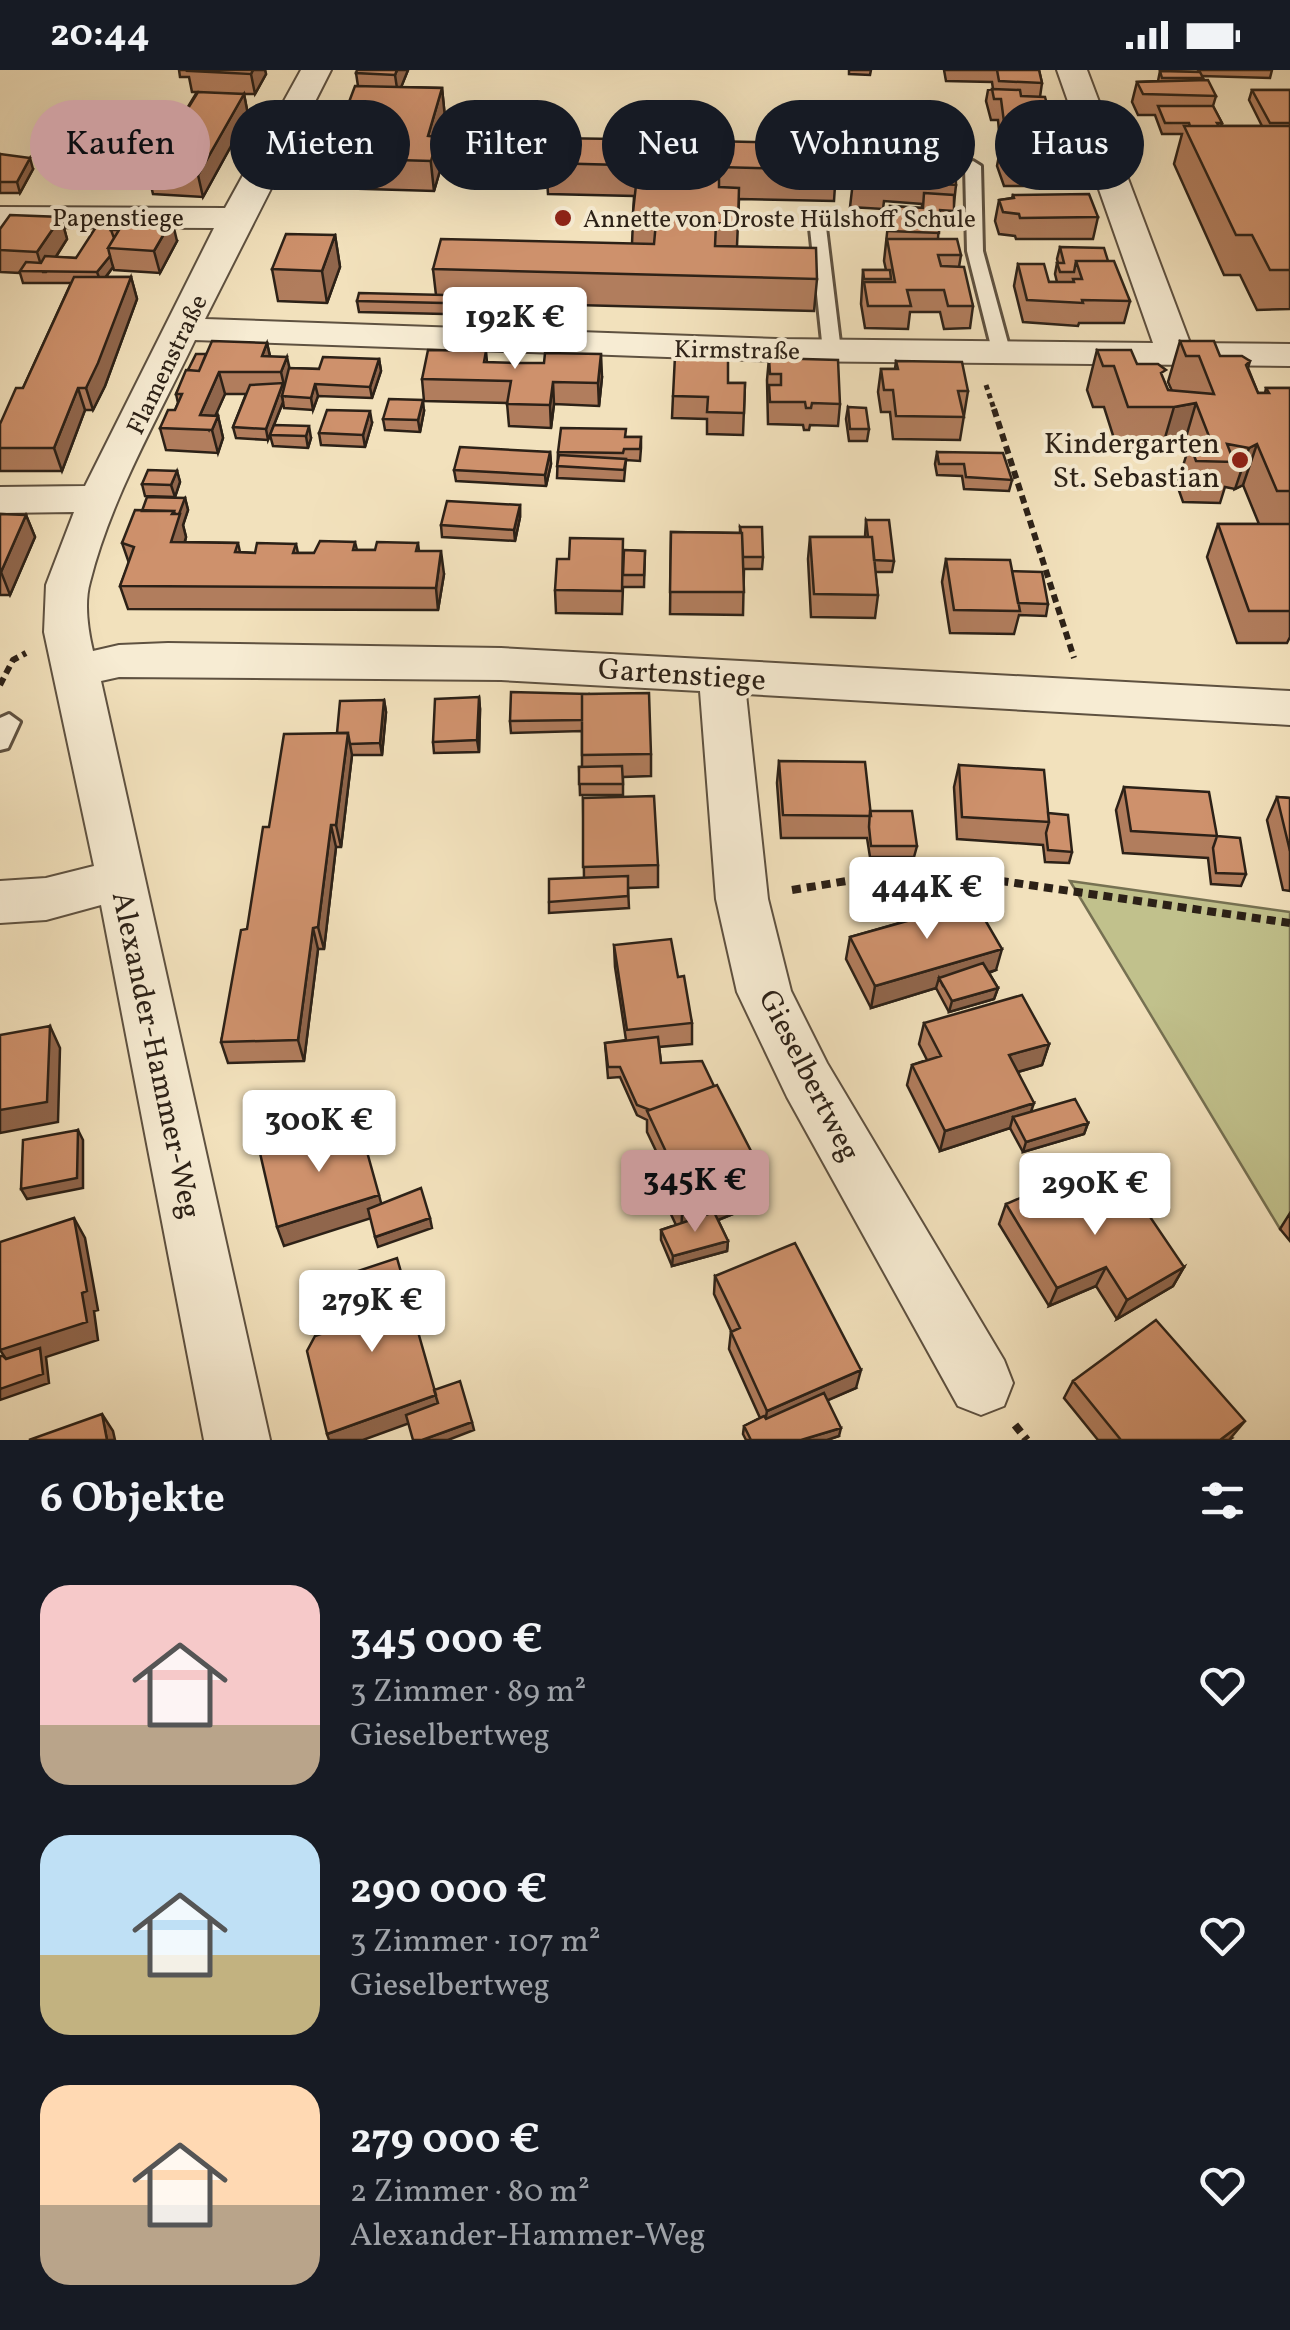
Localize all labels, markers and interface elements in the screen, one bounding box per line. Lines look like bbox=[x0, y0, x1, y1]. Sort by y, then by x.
text: 20:44 bbox=[50, 9, 150, 62]
chip: Kaufen bbox=[30, 100, 210, 190]
chip: Mieten bbox=[230, 100, 410, 190]
chip: Filter bbox=[430, 100, 582, 190]
chip: Neu bbox=[602, 100, 735, 190]
chip: Wohnung bbox=[755, 100, 975, 190]
chip: Haus bbox=[995, 100, 1144, 190]
street label: Papenstiege bbox=[52, 202, 184, 237]
place label: Annette von Droste Hülshoff Schule bbox=[583, 203, 976, 238]
marker: Annette von Droste Hülshoff Schule bbox=[552, 207, 574, 229]
pin: 192K € bbox=[434, 287, 596, 372]
street label: Flamenstraße bbox=[119, 289, 217, 441]
text: 192K € bbox=[465, 297, 565, 341]
street label: Kirmstraße bbox=[674, 333, 800, 370]
place label: Kindergarten St. Sebastian bbox=[1044, 424, 1220, 500]
marker: Kindergarten St. Sebastian bbox=[1229, 449, 1251, 471]
street label: Gartenstiege bbox=[597, 649, 767, 703]
pin: 444K € bbox=[846, 857, 1008, 942]
text: 444K € bbox=[871, 867, 983, 911]
street label: Alexander-Hammer-Weg bbox=[100, 888, 210, 1223]
street label: Gieselbertweg bbox=[747, 983, 869, 1169]
pin: 300K € bbox=[238, 1090, 400, 1175]
text: 300K € bbox=[265, 1100, 373, 1144]
pin: 345K € bbox=[614, 1150, 776, 1235]
pin: 290K € bbox=[1014, 1153, 1176, 1238]
text: 345K € bbox=[643, 1160, 747, 1204]
text: 290K € bbox=[1041, 1163, 1149, 1207]
pin: 279K € bbox=[291, 1270, 453, 1355]
text: 279K € bbox=[321, 1280, 423, 1324]
text: 6 Objekte bbox=[40, 1471, 225, 1530]
icon: filters bbox=[1195, 1473, 1250, 1528]
text: 345 000 € bbox=[350, 1612, 543, 1671]
icon: home bbox=[120, 1625, 240, 1745]
icon: heart bbox=[1195, 1658, 1250, 1713]
text: 3 Zimmer · 89 m² bbox=[350, 1671, 586, 1715]
text: Gieselbertweg bbox=[350, 1715, 550, 1759]
text: 290 000 € bbox=[350, 1862, 547, 1921]
icon: home bbox=[120, 1875, 240, 1995]
icon: heart bbox=[1195, 1908, 1250, 1963]
text: 3 Zimmer · 107 m² bbox=[350, 1921, 601, 1965]
text: Gieselbertweg bbox=[350, 1965, 550, 2009]
text: 279 000 € bbox=[350, 2112, 540, 2171]
icon: home bbox=[120, 2125, 240, 2245]
icon: heart bbox=[1195, 2158, 1250, 2213]
text: 2 Zimmer · 80 m² bbox=[350, 2171, 590, 2215]
text: Alexander-Hammer-Weg bbox=[350, 2215, 706, 2259]

